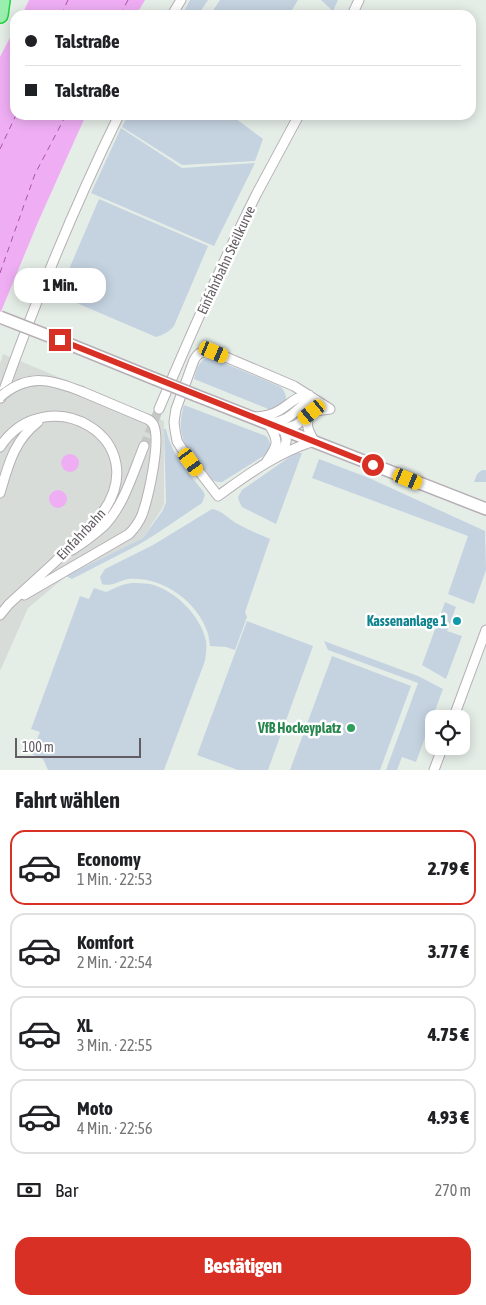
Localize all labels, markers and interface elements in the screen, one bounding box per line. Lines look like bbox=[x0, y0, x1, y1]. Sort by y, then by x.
text: Talstraße bbox=[55, 30, 120, 52]
text: Talstraße bbox=[55, 79, 120, 101]
street label: Einfahrbahn Steilkurve bbox=[194, 203, 258, 317]
callout: 1 Min. bbox=[14, 268, 106, 302]
text: 1 Min. bbox=[43, 276, 77, 294]
route end bbox=[49, 329, 71, 351]
car bbox=[197, 339, 230, 365]
car bbox=[295, 397, 328, 427]
car bbox=[176, 445, 205, 479]
route start bbox=[362, 454, 384, 476]
car bbox=[391, 466, 424, 492]
street label: Einfahrbahn bbox=[53, 505, 109, 563]
place label: Kassenanlage 1 bbox=[367, 613, 447, 629]
marker: Kassenanlage 1 bbox=[451, 615, 463, 627]
map controls bbox=[425, 710, 470, 755]
button: locate bbox=[425, 710, 470, 755]
place label: VfB Hockeyplatz bbox=[257, 720, 341, 736]
marker: VfB Hockeyplatz bbox=[345, 722, 357, 734]
scale bar bbox=[15, 735, 141, 758]
text: 100 m bbox=[22, 739, 54, 755]
text: Fahrt wählen bbox=[15, 787, 120, 813]
icon: car bbox=[17, 845, 62, 890]
text: Economy bbox=[77, 848, 141, 870]
text: 2.79 € bbox=[428, 857, 469, 879]
text: 1 Min. · 22:53 bbox=[77, 870, 152, 888]
icon: car bbox=[17, 928, 62, 973]
text: Komfort bbox=[77, 931, 134, 953]
text: 3.77 € bbox=[428, 940, 469, 962]
text: 2 Min. · 22:54 bbox=[77, 953, 152, 971]
icon: car bbox=[17, 1011, 62, 1056]
text: XL bbox=[77, 1014, 93, 1036]
text: 4.75 € bbox=[428, 1023, 469, 1045]
text: 3 Min. · 22:55 bbox=[77, 1036, 152, 1054]
icon: car bbox=[17, 1094, 62, 1139]
text: Moto bbox=[77, 1097, 113, 1119]
text: 4.93 € bbox=[428, 1106, 469, 1128]
text: 4 Min. · 22:56 bbox=[77, 1119, 152, 1137]
icon: cash bbox=[15, 1176, 43, 1204]
text: Bar bbox=[55, 1179, 78, 1201]
text: 270 m bbox=[435, 1181, 471, 1199]
button: Bestätigen bbox=[15, 1237, 471, 1295]

